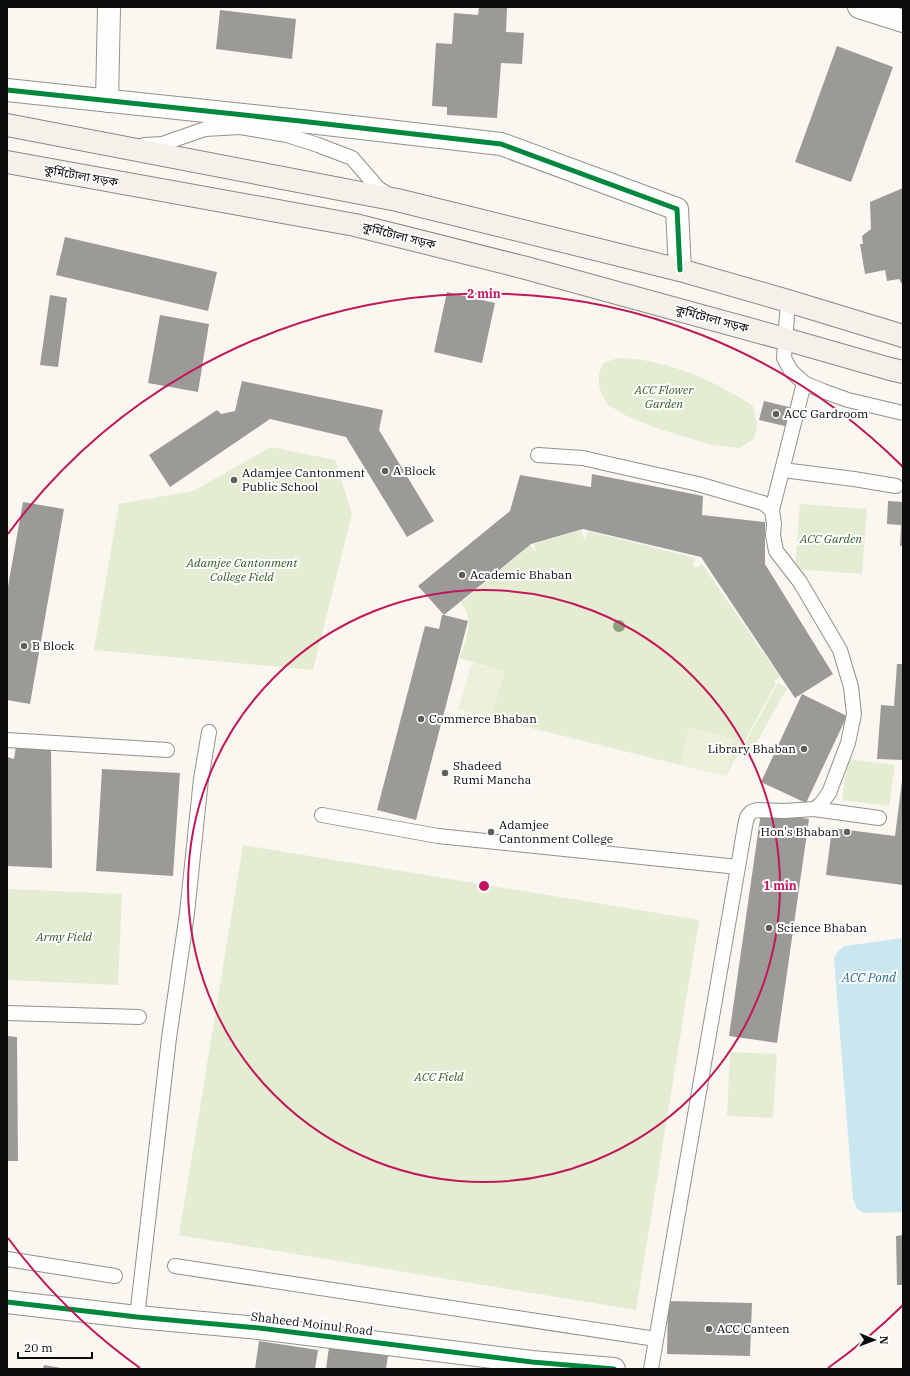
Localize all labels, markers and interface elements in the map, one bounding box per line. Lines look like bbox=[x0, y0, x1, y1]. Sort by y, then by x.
street label: কুর্মিটোলা সড়ক bbox=[42, 161, 120, 190]
street label: কুর্মিটোলা সড়ক bbox=[360, 219, 438, 253]
text: 2 min bbox=[467, 286, 501, 301]
street label: কুর্মিটোলা সড়ক bbox=[673, 301, 750, 336]
park label: ACC Flower Garden bbox=[634, 382, 694, 411]
place label: ACC Gardroom bbox=[784, 406, 869, 421]
marker: ACC Gardroom bbox=[771, 409, 781, 419]
place label: A Block bbox=[393, 463, 436, 478]
place label: Adamjee Cantonment Public School bbox=[242, 465, 365, 494]
marker: A Block bbox=[380, 466, 390, 476]
marker: Adamjee Cantonment Public School bbox=[229, 475, 239, 485]
park label: ACC Garden bbox=[799, 531, 862, 546]
park label: Adamjee Cantonment College Field bbox=[186, 555, 298, 584]
place label: Academic Bhaban bbox=[470, 567, 573, 582]
marker: Academic Bhaban bbox=[457, 570, 467, 580]
place label: B Block bbox=[32, 638, 75, 653]
marker: B Block bbox=[19, 641, 29, 651]
place label: Commerce Bhaban bbox=[429, 711, 537, 726]
marker: Commerce Bhaban bbox=[416, 714, 426, 724]
place label: Library Bhaban bbox=[708, 741, 796, 756]
marker: Library Bhaban bbox=[799, 744, 809, 754]
place label: Shadeed Rumi Mancha bbox=[453, 758, 532, 787]
marker: Shadeed Rumi Mancha bbox=[440, 768, 450, 778]
place label: Adamjee Cantonment College bbox=[499, 817, 613, 846]
place label: Hon's Bhaban bbox=[761, 824, 839, 839]
marker: Adamjee Cantonment College bbox=[486, 827, 496, 837]
marker: Hon's Bhaban bbox=[842, 827, 852, 837]
text: 1 min bbox=[763, 878, 797, 893]
centre of rings bbox=[477, 879, 491, 893]
place label: Science Bhaban bbox=[777, 920, 867, 935]
marker: Science Bhaban bbox=[764, 923, 774, 933]
park label: Army Field bbox=[35, 929, 93, 944]
water label: ACC Pond bbox=[841, 969, 897, 986]
park label: ACC Field bbox=[413, 1069, 464, 1084]
street label: Shaheed Moinul Road bbox=[250, 1309, 374, 1338]
north arrow bbox=[854, 1320, 894, 1360]
place label: ACC Canteen bbox=[717, 1321, 790, 1336]
marker: ACC Canteen bbox=[704, 1324, 714, 1334]
scale bar bbox=[18, 1334, 92, 1360]
text: N bbox=[877, 1336, 891, 1345]
text: 20 m bbox=[24, 1340, 53, 1355]

